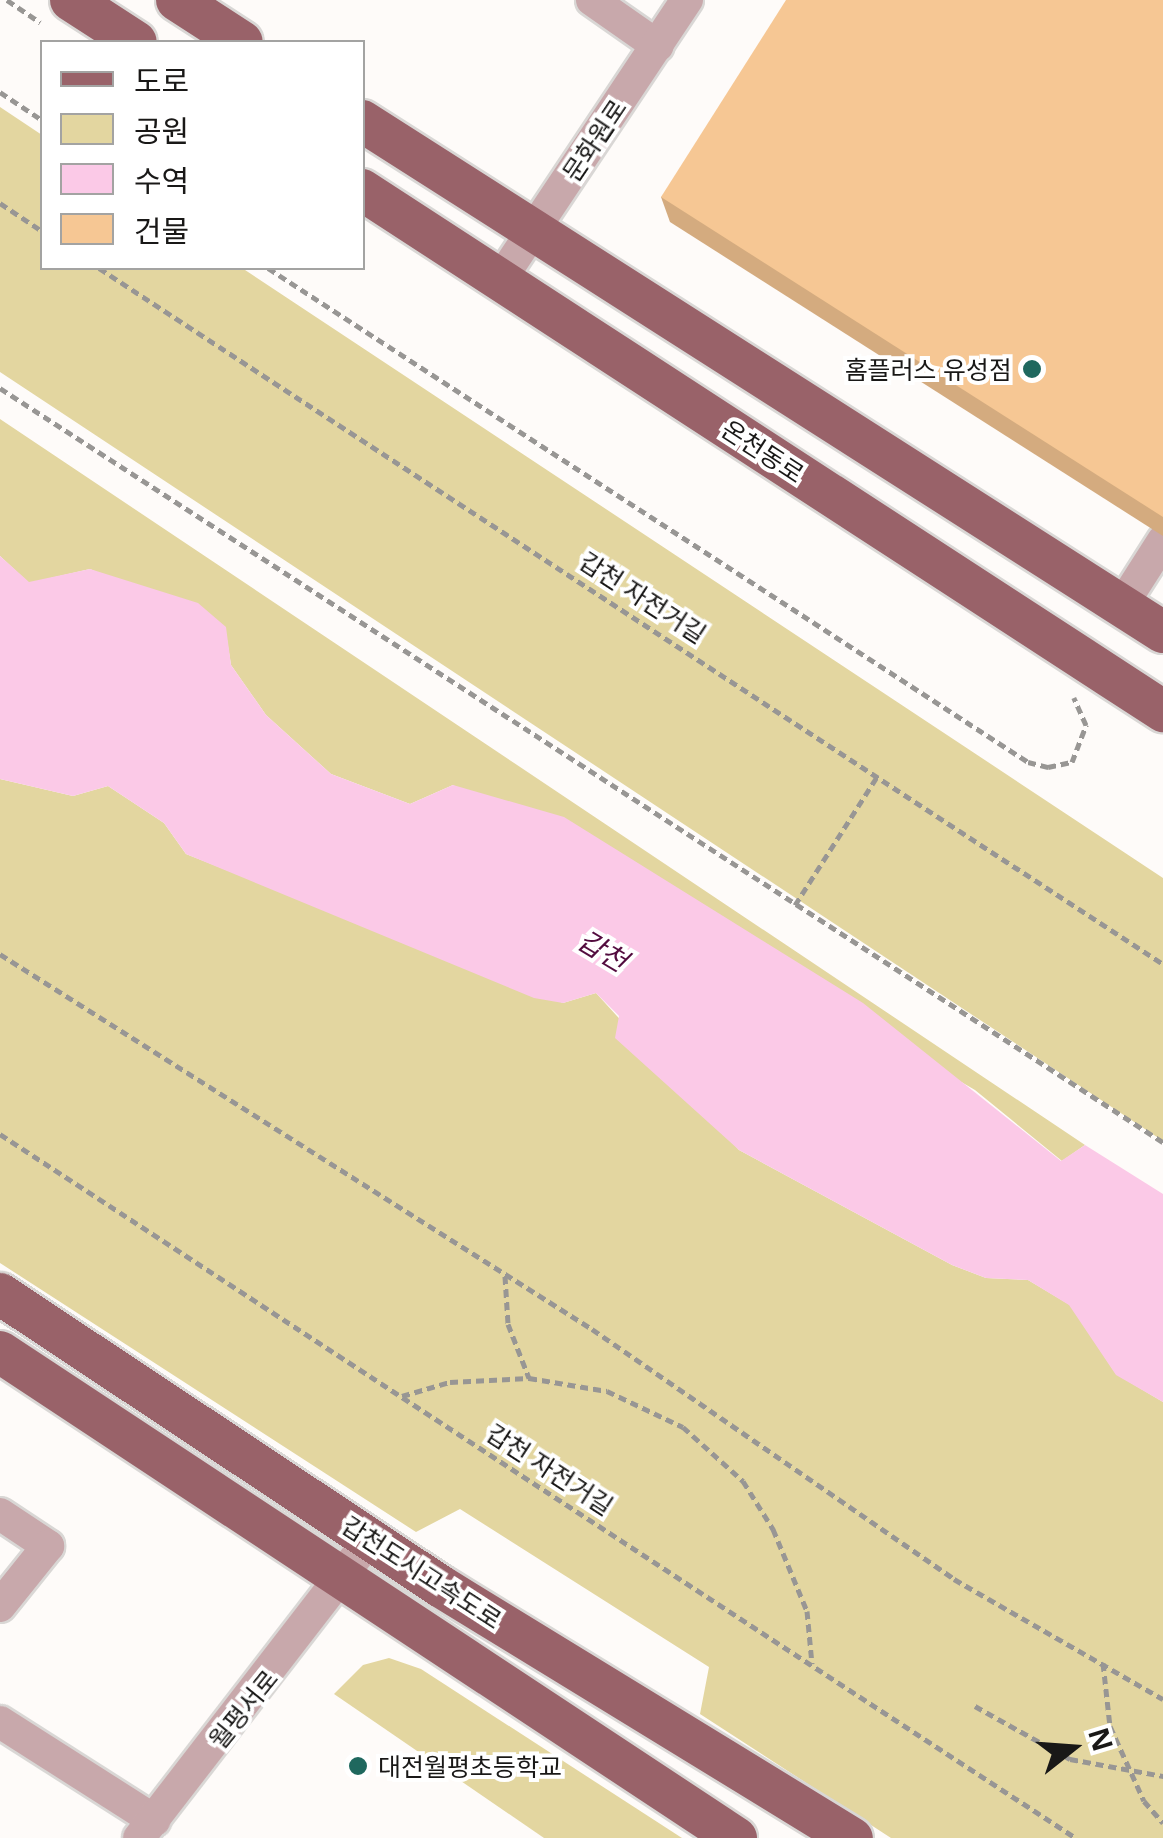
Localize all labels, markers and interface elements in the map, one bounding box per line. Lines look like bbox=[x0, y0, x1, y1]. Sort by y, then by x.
legend bbox=[40, 40, 365, 270]
text: 도로 bbox=[134, 60, 189, 101]
street label: 문화원로 bbox=[556, 93, 632, 187]
text: 공원 bbox=[134, 110, 189, 151]
text: 수역 bbox=[134, 160, 189, 201]
text: 건물 bbox=[134, 210, 189, 251]
place label: 홈플러스 유성점 bbox=[845, 354, 1012, 384]
marker: 홈플러스 유성점 bbox=[1021, 358, 1043, 380]
street label: 온천동로 bbox=[716, 413, 810, 489]
street label: 갑천 자전거길 bbox=[574, 545, 712, 649]
water label: 갑천 bbox=[572, 922, 634, 978]
street label: 갑천 자전거길 bbox=[481, 1417, 619, 1521]
street label: 갑천도시고속도로 bbox=[337, 1509, 507, 1635]
street label: 월평서로 bbox=[202, 1664, 284, 1754]
north arrow bbox=[1023, 1698, 1123, 1798]
text: N bbox=[1080, 1723, 1123, 1756]
place label: 대전월평초등학교 bbox=[378, 1751, 562, 1781]
marker: 대전월평초등학교 bbox=[347, 1755, 369, 1777]

